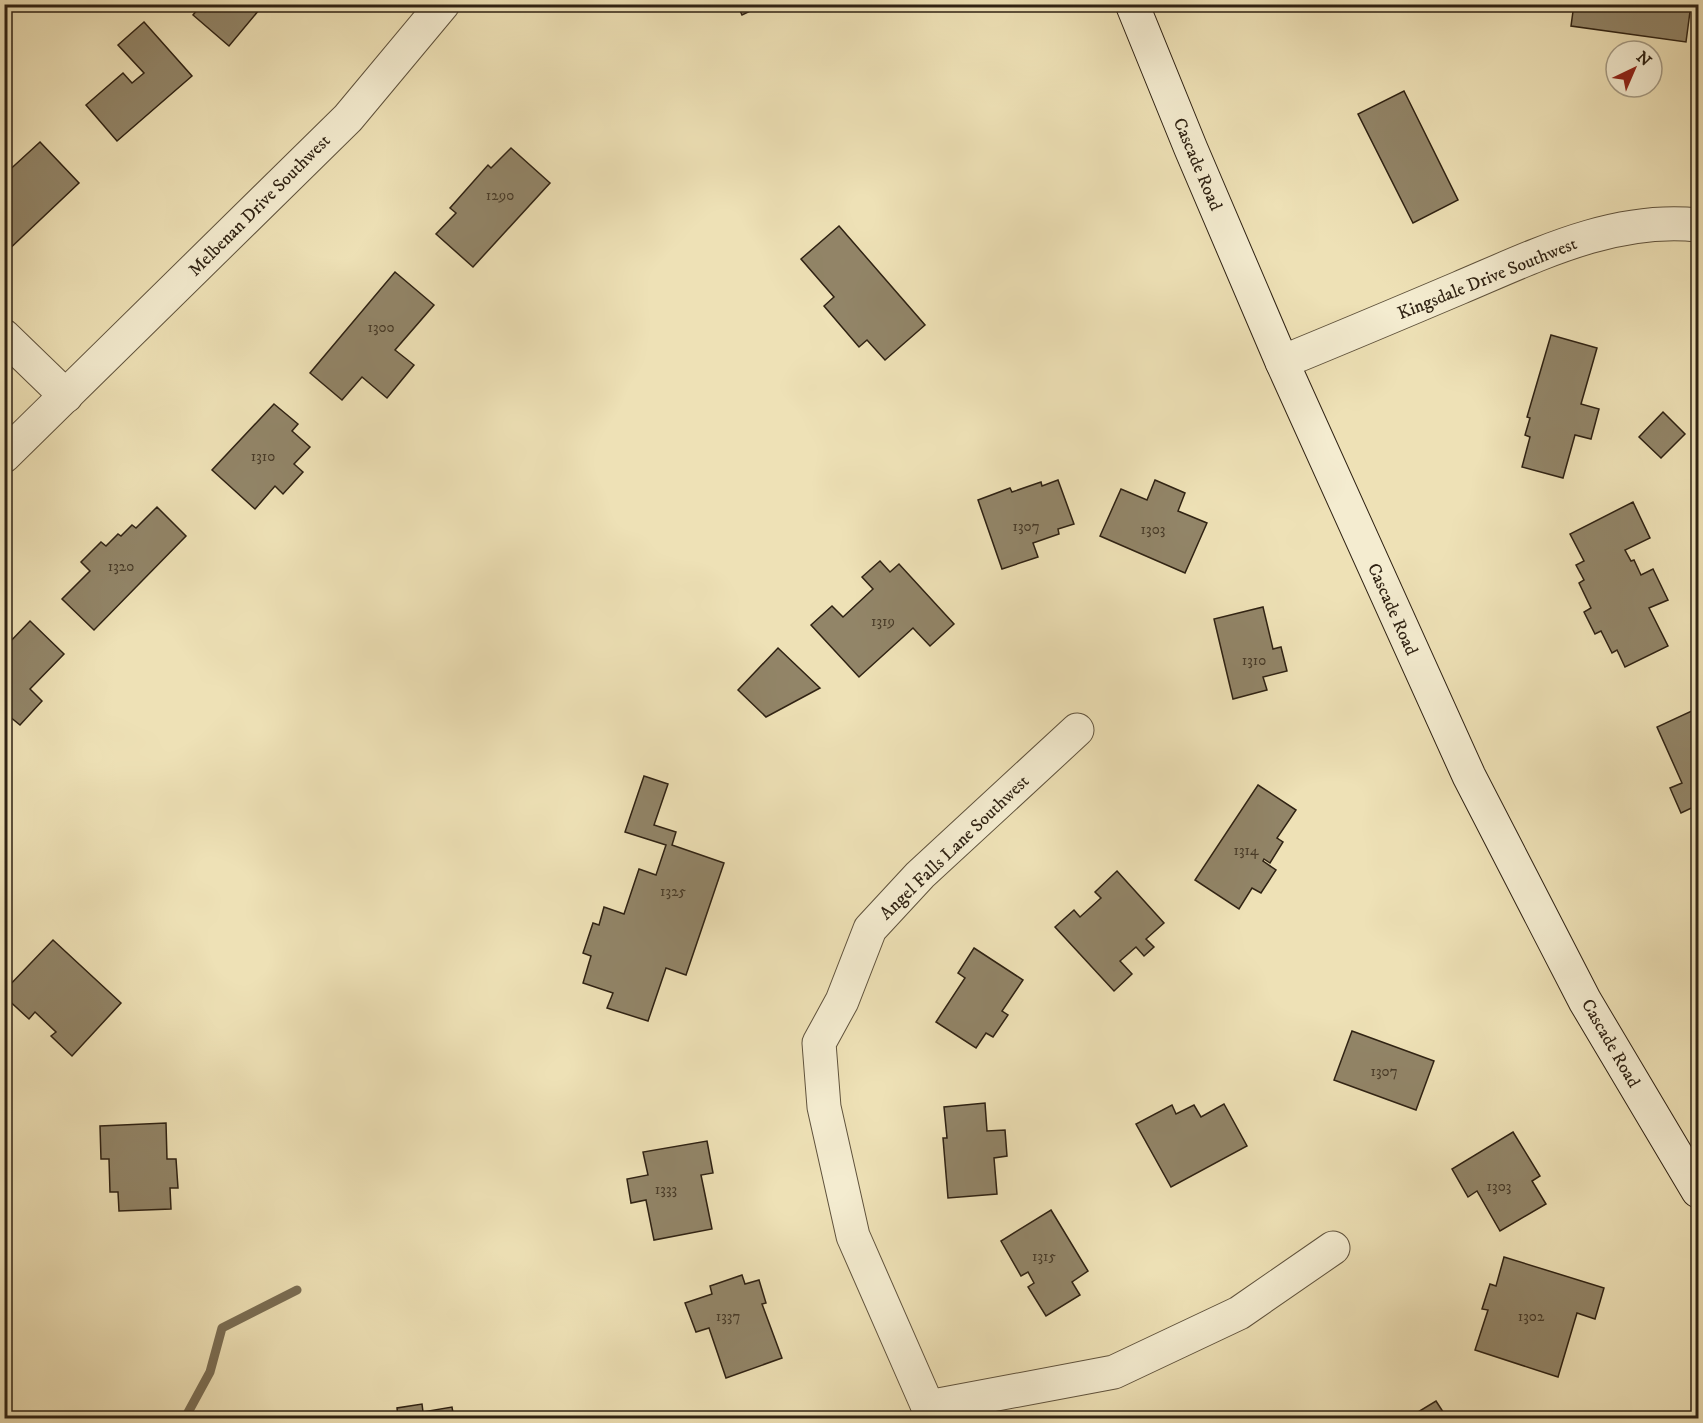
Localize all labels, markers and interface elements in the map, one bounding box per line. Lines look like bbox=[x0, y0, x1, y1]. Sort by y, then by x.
north arrow bbox=[1604, 39, 1664, 99]
text: N bbox=[1632, 47, 1655, 71]
street label: Cascade Road bbox=[1168, 115, 1226, 214]
street label: Melbenan Drive Southwest bbox=[184, 130, 335, 281]
house number: 1290 bbox=[486, 186, 514, 205]
street label: Kingsdale Drive Southwest bbox=[1395, 233, 1580, 325]
house number: 1300 bbox=[367, 318, 395, 337]
house number: 1310 bbox=[251, 447, 275, 466]
house number: 1307 bbox=[1012, 517, 1040, 536]
house number: 1303 bbox=[1141, 520, 1165, 539]
house number: 1320 bbox=[108, 557, 134, 576]
street label: Cascade Road bbox=[1362, 560, 1422, 659]
house number: 1319 bbox=[871, 612, 895, 631]
house number: 1310 bbox=[1242, 651, 1266, 670]
street label: Angel Falls Lane Southwest bbox=[875, 770, 1034, 925]
house number: 1314 bbox=[1233, 841, 1259, 860]
house number: 1325 bbox=[660, 882, 686, 901]
street label: Cascade Road bbox=[1576, 995, 1644, 1092]
house number: 1307 bbox=[1370, 1062, 1398, 1081]
house number: 1303 bbox=[1487, 1177, 1511, 1196]
house number: 1333 bbox=[655, 1180, 677, 1199]
house number: 1315 bbox=[1032, 1247, 1057, 1266]
house number: 1337 bbox=[716, 1307, 740, 1326]
house number: 1302 bbox=[1518, 1307, 1545, 1326]

